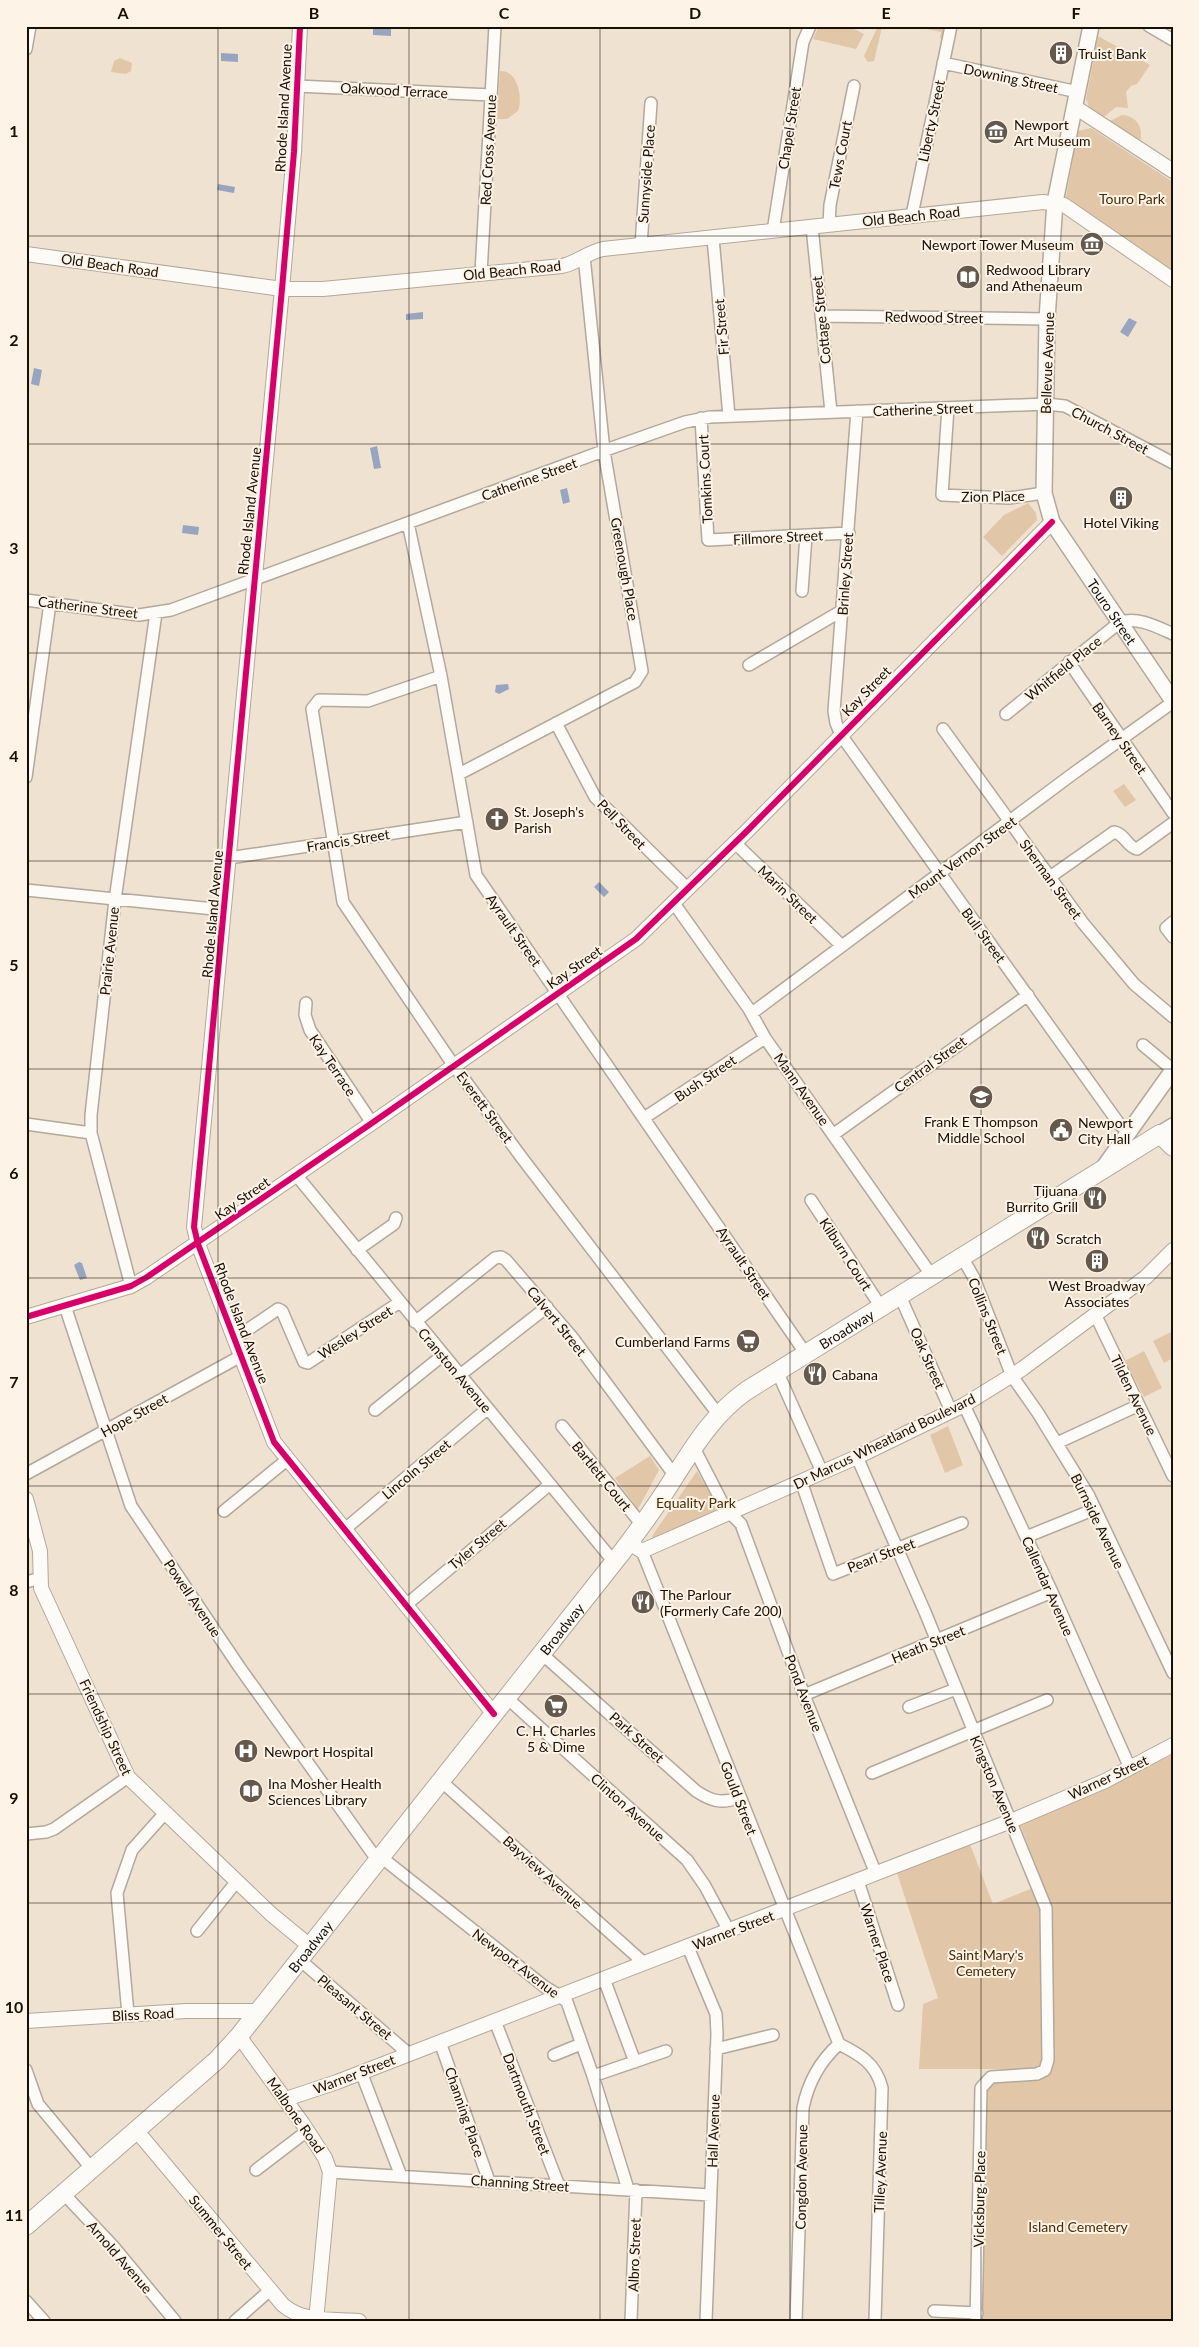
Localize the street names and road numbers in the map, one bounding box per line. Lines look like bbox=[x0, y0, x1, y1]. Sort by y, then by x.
street label: Rhode Island Avenue bbox=[271, 43, 295, 173]
street label: Downing Street bbox=[962, 60, 1060, 96]
street label: Oakwood Terrace bbox=[340, 79, 448, 101]
street label: Liberty Street bbox=[914, 79, 948, 163]
street label: Chapel Street bbox=[774, 86, 804, 170]
street label: Red Cross Avenue bbox=[477, 94, 499, 206]
street label: Tews Court bbox=[825, 119, 855, 191]
street label: Sunnyside Place bbox=[634, 124, 658, 224]
street label: Old Beach Road bbox=[861, 202, 961, 230]
street label: Old Beach Road bbox=[60, 250, 160, 280]
street label: Old Beach Road bbox=[462, 256, 562, 284]
street label: Cottage Street bbox=[808, 275, 834, 365]
street label: Fir Street bbox=[710, 298, 732, 356]
street label: Redwood Street bbox=[885, 308, 983, 326]
street label: Bellevue Avenue bbox=[1037, 312, 1057, 414]
street label: Catherine Street bbox=[872, 399, 974, 419]
street label: Church Street bbox=[1069, 403, 1151, 457]
street label: Tomkins Court bbox=[694, 434, 716, 524]
street label: Rhode Island Avenue bbox=[234, 446, 264, 576]
street label: Catherine Street bbox=[479, 454, 579, 504]
street label: Zion Place bbox=[961, 487, 1025, 505]
street label: Greenough Place bbox=[608, 516, 642, 622]
street label: Fillmore Street bbox=[733, 526, 823, 548]
street label: Brinley Street bbox=[834, 532, 856, 616]
street label: Touro Street bbox=[1084, 575, 1141, 648]
street label: Catherine Street bbox=[37, 592, 139, 622]
street label: Whitfield Place bbox=[1021, 632, 1105, 704]
street label: Kay Street bbox=[838, 662, 894, 720]
street label: Barney Street bbox=[1089, 699, 1151, 777]
street label: Pell Street bbox=[594, 796, 650, 852]
street label: Mount Vernon Street bbox=[905, 812, 1019, 902]
street label: Francis Street bbox=[305, 825, 391, 855]
street label: Sherman Street bbox=[1016, 836, 1086, 922]
street label: Rhode Island Avenue bbox=[198, 849, 226, 979]
street label: Marin Street bbox=[755, 861, 821, 927]
street label: Ayrault Street bbox=[483, 890, 545, 970]
street label: Bull Street bbox=[958, 904, 1010, 966]
street label: Prairie Avenue bbox=[96, 906, 122, 996]
street label: Kay Street bbox=[543, 942, 605, 992]
street label: Kay Terrace bbox=[306, 1031, 360, 1099]
street label: Central Street bbox=[891, 1032, 969, 1096]
street label: Mann Avenue bbox=[771, 1049, 833, 1129]
street label: Bush Street bbox=[671, 1051, 739, 1105]
street label: Everett Street bbox=[453, 1068, 517, 1146]
street label: Kay Street bbox=[211, 1173, 273, 1223]
street label: Kilburn Court bbox=[816, 1215, 876, 1293]
street label: Ayrault Street bbox=[713, 1223, 775, 1303]
street label: Rhode Island Avenue bbox=[211, 1260, 273, 1386]
street label: Collins Street bbox=[965, 1275, 1011, 1357]
street label: Calvert Street bbox=[524, 1283, 590, 1359]
street label: Wesley Street bbox=[315, 1302, 395, 1362]
street label: Broadway bbox=[816, 1305, 877, 1352]
street label: Cranston Avenue bbox=[415, 1324, 495, 1416]
street label: Oak Street bbox=[907, 1325, 949, 1391]
street label: Tilden Avenue bbox=[1107, 1352, 1161, 1438]
street label: Dr Marcus Wheatland Boulevard bbox=[790, 1389, 978, 1493]
street label: Hope Street bbox=[97, 1390, 171, 1440]
street label: Lincoln Street bbox=[378, 1435, 454, 1503]
street label: Bartlett Court bbox=[569, 1438, 635, 1514]
street label: Burnside Avenue bbox=[1068, 1471, 1128, 1571]
street label: Tyler Street bbox=[445, 1515, 509, 1573]
street label: Pearl Street bbox=[845, 1534, 917, 1576]
street label: Callendar Avenue bbox=[1018, 1534, 1078, 1638]
street label: Powell Avenue bbox=[161, 1556, 225, 1640]
street label: Broadway bbox=[536, 1599, 588, 1658]
street label: Heath Street bbox=[889, 1622, 967, 1666]
street label: Pond Avenue bbox=[782, 1652, 826, 1734]
street label: Friendship Street bbox=[76, 1676, 136, 1778]
street label: Park Street bbox=[606, 1708, 668, 1766]
street label: Kingston Avenue bbox=[967, 1733, 1023, 1835]
street label: Warner Street bbox=[1065, 1751, 1151, 1803]
street label: Gould Street bbox=[717, 1759, 761, 1837]
street label: Clinton Avenue bbox=[587, 1769, 669, 1845]
street label: Bayview Avenue bbox=[500, 1832, 586, 1912]
street label: Warner Place bbox=[857, 1901, 899, 1985]
street label: Warner Street bbox=[690, 1907, 776, 1953]
street label: Broadway bbox=[284, 1916, 336, 1976]
street label: Newport Avenue bbox=[469, 1925, 563, 2001]
street label: Pleasant Street bbox=[314, 1971, 396, 2043]
street label: Bliss Road bbox=[111, 2004, 175, 2024]
street label: Warner Street bbox=[311, 2051, 397, 2097]
street label: Dartmouth Street bbox=[500, 2051, 554, 2157]
street label: Channing Place bbox=[442, 2065, 488, 2159]
street label: Malbone Road bbox=[264, 2074, 328, 2156]
street label: Hall Avenue bbox=[703, 2094, 723, 2168]
street label: Congdon Avenue bbox=[792, 2124, 810, 2230]
street label: Tilley Avenue bbox=[870, 2131, 890, 2213]
street label: Vicksburg Place bbox=[970, 2150, 988, 2248]
street label: Channing Street bbox=[470, 2171, 570, 2195]
street label: Summer Street bbox=[186, 2191, 256, 2273]
street label: Arnold Avenue bbox=[84, 2217, 156, 2297]
street label: Albro Street bbox=[624, 2218, 644, 2292]

